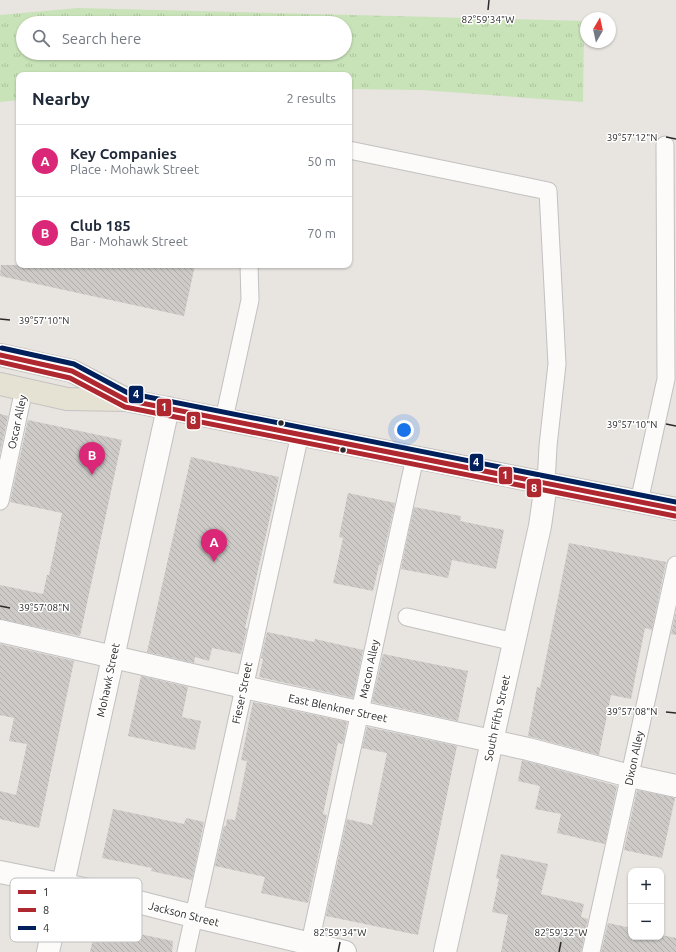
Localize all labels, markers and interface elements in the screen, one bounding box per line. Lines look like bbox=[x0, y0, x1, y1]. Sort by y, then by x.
north arrow bbox=[580, 12, 616, 48]
text: 82°59'34"W bbox=[462, 14, 514, 25]
search box bbox=[16, 16, 352, 60]
icon: search bbox=[30, 27, 52, 49]
text: Search here bbox=[62, 30, 141, 47]
text: Nearby bbox=[32, 89, 90, 108]
text: 2 results bbox=[286, 91, 336, 105]
text: 39°57'12"N bbox=[607, 132, 657, 143]
text: Key Companies bbox=[70, 145, 177, 162]
text: A bbox=[40, 154, 50, 168]
text: 50 m bbox=[307, 154, 336, 168]
text: Place · Mohawk Street bbox=[70, 162, 199, 176]
text: Club 185 bbox=[70, 217, 131, 234]
text: B bbox=[41, 226, 49, 240]
text: 70 m bbox=[307, 226, 336, 240]
text: Bar · Mohawk Street bbox=[70, 234, 188, 248]
text: 39°57'10"N bbox=[19, 315, 69, 326]
line badge: 4 bbox=[128, 385, 144, 404]
text: 4 bbox=[133, 388, 139, 400]
street label: Oscar Alley bbox=[5, 393, 29, 450]
line badge: 1 bbox=[156, 398, 172, 417]
text: 1 bbox=[161, 401, 167, 413]
line badge: 8 bbox=[186, 411, 201, 430]
text: 8 bbox=[190, 414, 196, 426]
unlabelled marker bbox=[276, 418, 286, 428]
text: 39°57'10"N bbox=[607, 419, 657, 430]
your location bbox=[394, 420, 414, 440]
pin: B bbox=[79, 442, 105, 475]
unlabelled marker bbox=[338, 445, 348, 455]
line badge: 4 bbox=[469, 453, 484, 472]
text: 4 bbox=[473, 456, 479, 468]
line badge: 1 bbox=[498, 466, 513, 485]
text: 1 bbox=[502, 469, 508, 481]
line badge: 8 bbox=[526, 478, 542, 498]
text: 8 bbox=[531, 482, 537, 494]
pin: A bbox=[201, 529, 227, 562]
text: 39°57'08"N bbox=[19, 602, 69, 613]
street label: Macon Alley bbox=[357, 638, 381, 700]
street label: Mohawk Street bbox=[94, 641, 122, 718]
street label: Fieser Street bbox=[230, 660, 255, 725]
street label: South Fifth Street bbox=[482, 673, 512, 762]
street label: East Blenkner Street bbox=[287, 692, 389, 725]
text: 39°57'08"N bbox=[607, 706, 657, 717]
street label: Dixon Alley bbox=[622, 729, 646, 786]
map controls bbox=[628, 868, 664, 940]
button: + bbox=[628, 868, 664, 904]
legend bbox=[10, 878, 142, 942]
text: 1 bbox=[43, 886, 49, 898]
street label: Jackson Street bbox=[147, 899, 221, 929]
text: 8 bbox=[43, 904, 49, 916]
button: − bbox=[628, 904, 664, 940]
text: 4 bbox=[43, 922, 49, 934]
text: 82°59'34"W bbox=[314, 927, 366, 938]
text: 82°59'32"W bbox=[535, 927, 587, 938]

